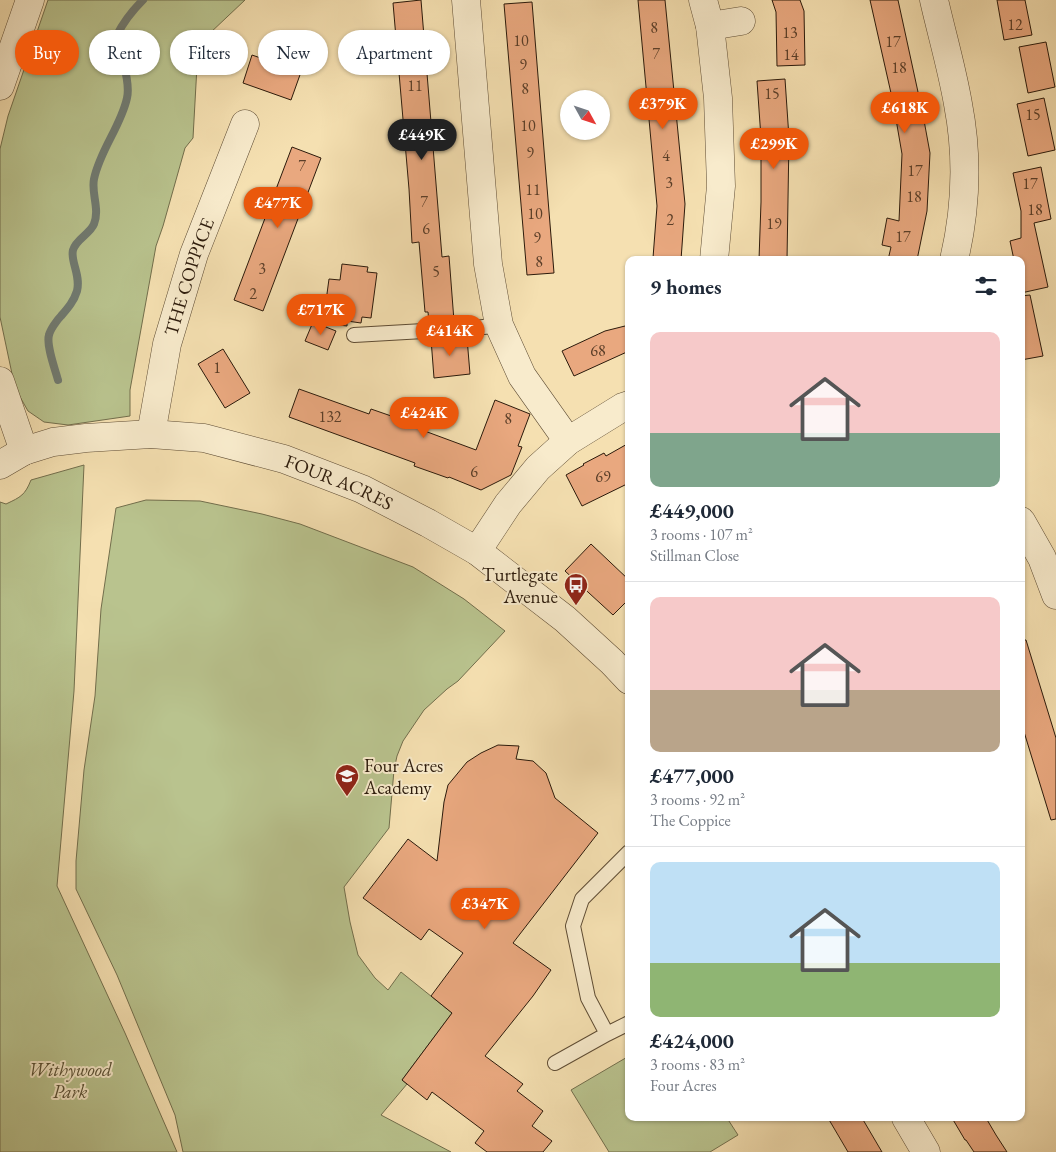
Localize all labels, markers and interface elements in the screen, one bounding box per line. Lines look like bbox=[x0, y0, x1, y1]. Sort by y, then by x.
house number: 12 bbox=[1007, 14, 1023, 35]
house number: 8 bbox=[650, 17, 658, 38]
house number: 13 bbox=[782, 22, 798, 43]
chip: Buy bbox=[15, 30, 79, 75]
chip: Rent bbox=[89, 30, 160, 75]
chip: Filters bbox=[170, 30, 248, 75]
chip: New bbox=[258, 30, 328, 75]
chip: Apartment bbox=[338, 30, 450, 75]
house number: 10 bbox=[513, 30, 529, 51]
house number: 17 bbox=[885, 31, 901, 52]
house number: 7 bbox=[652, 43, 660, 64]
house number: 14 bbox=[783, 44, 799, 65]
house number: 9 bbox=[519, 54, 527, 75]
house number: 18 bbox=[891, 57, 907, 78]
house number: 11 bbox=[407, 75, 423, 96]
house number: 8 bbox=[521, 78, 529, 99]
house number: 15 bbox=[764, 83, 780, 104]
pin: £379K bbox=[628, 88, 698, 130]
north arrow bbox=[560, 90, 610, 140]
map controls bbox=[560, 90, 610, 140]
pin: £618K bbox=[870, 92, 940, 134]
text: £379K bbox=[640, 93, 686, 114]
text: £618K bbox=[882, 97, 928, 118]
house number: 15 bbox=[1025, 104, 1041, 125]
house number: 10 bbox=[520, 115, 536, 136]
pin: £449K bbox=[387, 119, 457, 161]
text: £449K bbox=[399, 124, 445, 145]
pin: £299K bbox=[739, 128, 809, 170]
text: £299K bbox=[751, 133, 797, 154]
house number: 9 bbox=[526, 142, 534, 163]
house number: 4 bbox=[662, 145, 670, 166]
house number: 7 bbox=[298, 155, 306, 176]
house number: 17 bbox=[907, 160, 923, 181]
house number: 3 bbox=[665, 172, 673, 193]
house number: 17 bbox=[1022, 173, 1038, 194]
house number: 11 bbox=[525, 179, 541, 200]
pin: £477K bbox=[243, 186, 313, 229]
house number: 18 bbox=[906, 186, 922, 207]
house number: 7 bbox=[420, 191, 428, 212]
text: £477K bbox=[255, 192, 301, 213]
house number: 18 bbox=[1027, 199, 1043, 220]
house number: 10 bbox=[527, 203, 543, 224]
house number: 2 bbox=[666, 209, 674, 230]
house number: 19 bbox=[766, 213, 782, 234]
street label: THE COPPICE bbox=[158, 214, 220, 339]
house number: 6 bbox=[422, 218, 430, 239]
house number: 17 bbox=[895, 226, 911, 247]
house number: 9 bbox=[533, 227, 541, 248]
house number: 8 bbox=[535, 251, 543, 272]
house number: 3 bbox=[258, 258, 266, 279]
house number: 5 bbox=[432, 261, 440, 282]
icon: filters bbox=[972, 272, 1000, 300]
text: 9 homes bbox=[650, 273, 722, 300]
house number: 2 bbox=[249, 283, 257, 304]
pin: £717K bbox=[286, 294, 356, 336]
text: £717K bbox=[298, 299, 344, 320]
pin: £414K bbox=[415, 314, 485, 357]
text: £414K bbox=[427, 320, 473, 341]
house number: 68 bbox=[590, 340, 606, 361]
house number: 1 bbox=[213, 357, 221, 378]
icon: home bbox=[780, 364, 870, 454]
pin: £424K bbox=[389, 396, 459, 439]
text: £424K bbox=[401, 402, 447, 423]
house number: 132 bbox=[318, 406, 342, 427]
house number: 8 bbox=[504, 408, 512, 429]
street label: FOUR ACRES bbox=[282, 448, 398, 516]
house number: 6 bbox=[470, 461, 478, 482]
house number: 69 bbox=[595, 466, 611, 487]
text: £449,000 bbox=[650, 497, 734, 524]
text: 3 rooms · 107 m² bbox=[650, 524, 753, 545]
text: Stillman Close bbox=[650, 545, 739, 566]
place label: Turtlegate Avenue bbox=[482, 562, 558, 609]
bus stop icon: Turtlegate Avenue bbox=[563, 572, 589, 606]
icon: home bbox=[780, 630, 870, 720]
place label: Four Acres Academy bbox=[363, 753, 443, 800]
text: £477,000 bbox=[650, 762, 734, 789]
school or university icon: Four Acres Academy bbox=[334, 763, 360, 797]
text: 3 rooms · 92 m² bbox=[650, 789, 745, 810]
text: The Coppice bbox=[650, 810, 731, 831]
pin: £347K bbox=[450, 888, 520, 930]
text: £347K bbox=[462, 893, 508, 914]
icon: home bbox=[780, 895, 870, 985]
text: £424,000 bbox=[650, 1027, 734, 1054]
text: 3 rooms · 83 m² bbox=[650, 1054, 745, 1075]
park label: Withywood Park bbox=[28, 1057, 112, 1104]
text: Four Acres bbox=[650, 1075, 717, 1096]

